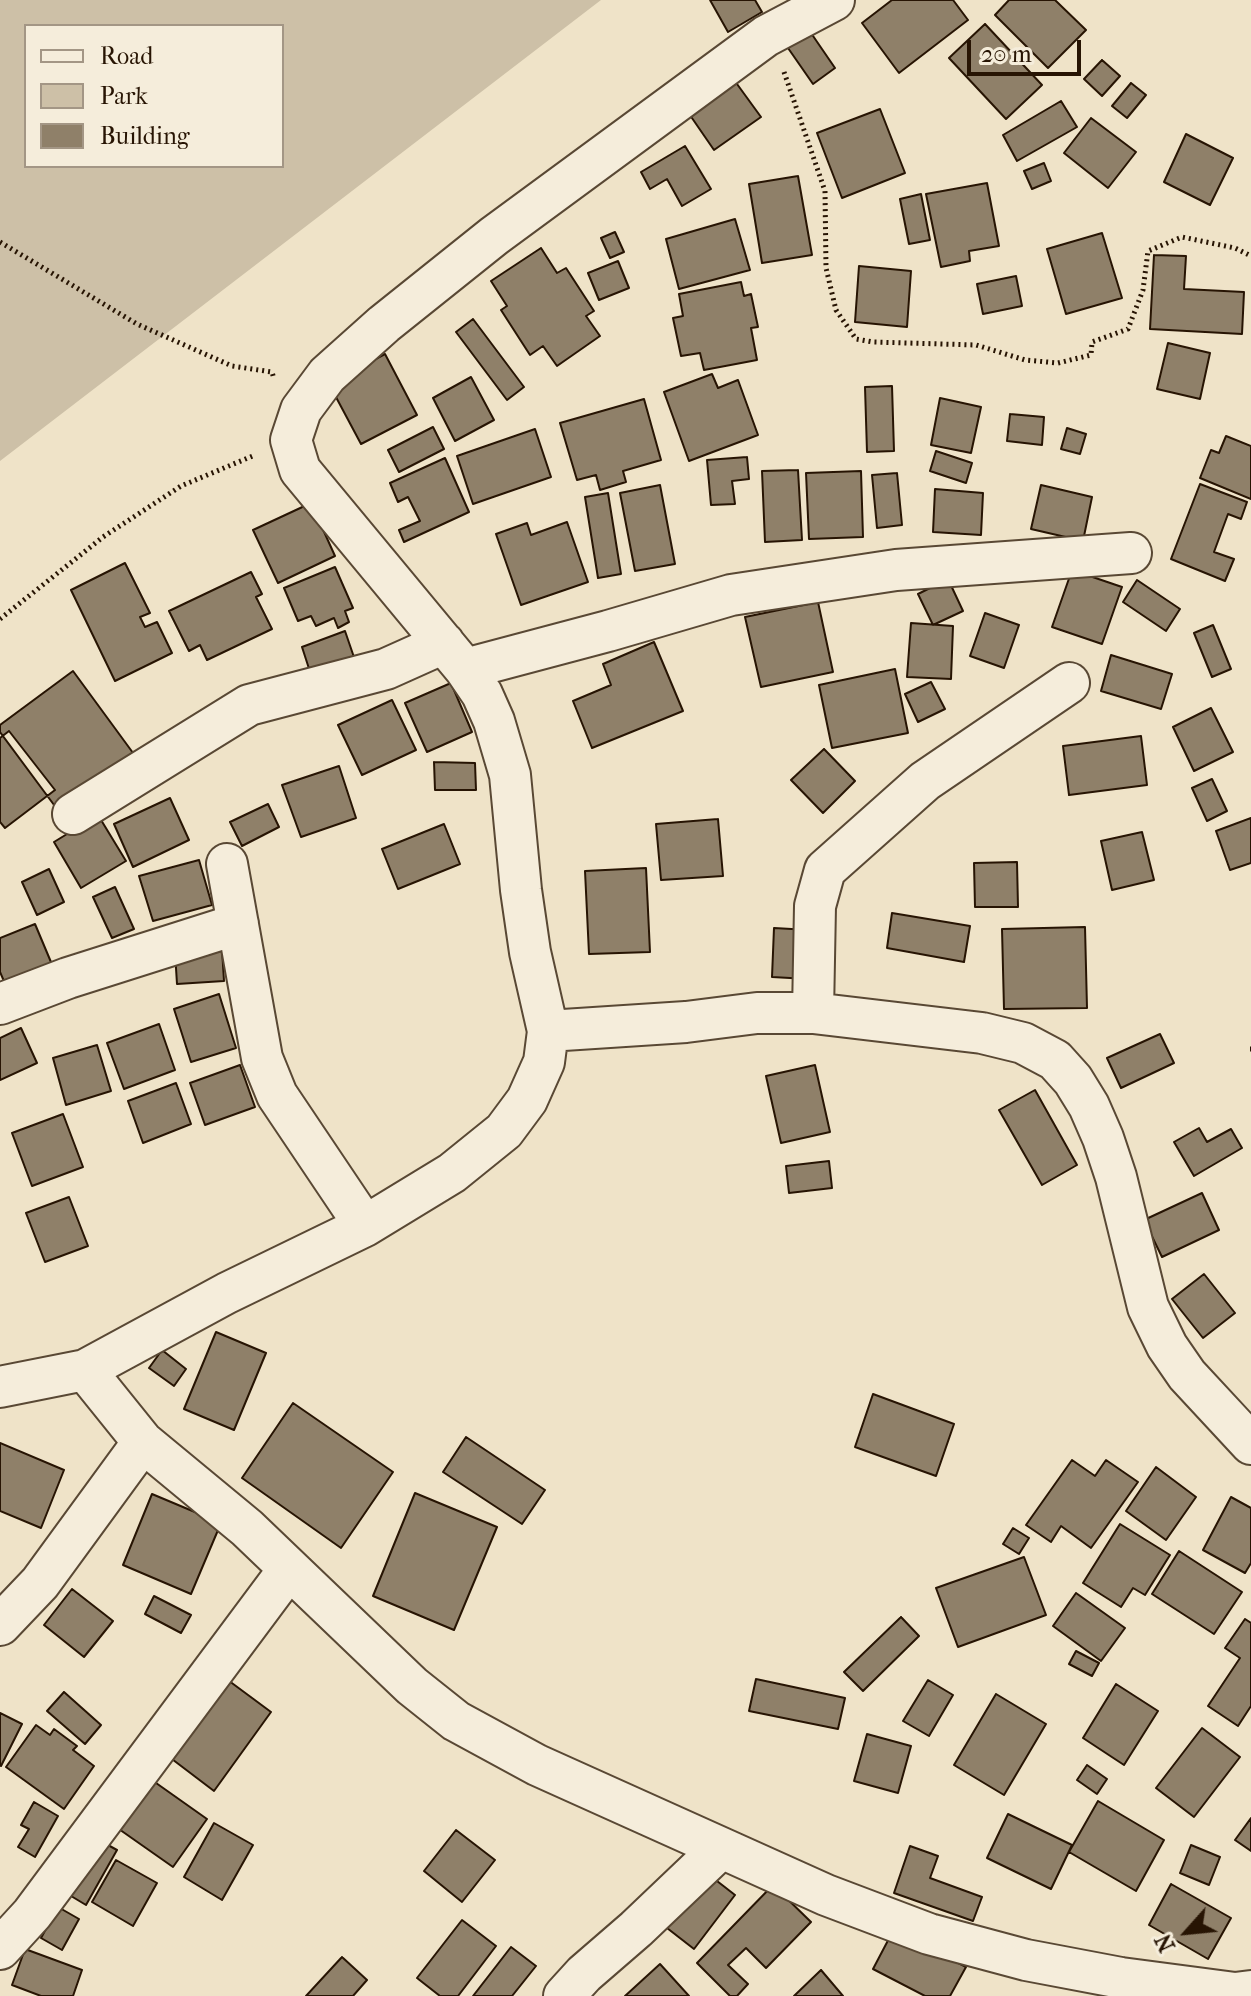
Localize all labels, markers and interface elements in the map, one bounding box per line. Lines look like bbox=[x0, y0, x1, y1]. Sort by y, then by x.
legend bbox=[24, 24, 284, 168]
scale bar bbox=[971, 24, 1085, 74]
text: 20 m bbox=[981, 40, 1032, 68]
text: Road bbox=[100, 42, 153, 70]
text: Park bbox=[100, 82, 148, 110]
text: Building bbox=[100, 122, 190, 150]
north arrow bbox=[1147, 1892, 1227, 1972]
text: N bbox=[1150, 1930, 1181, 1956]

